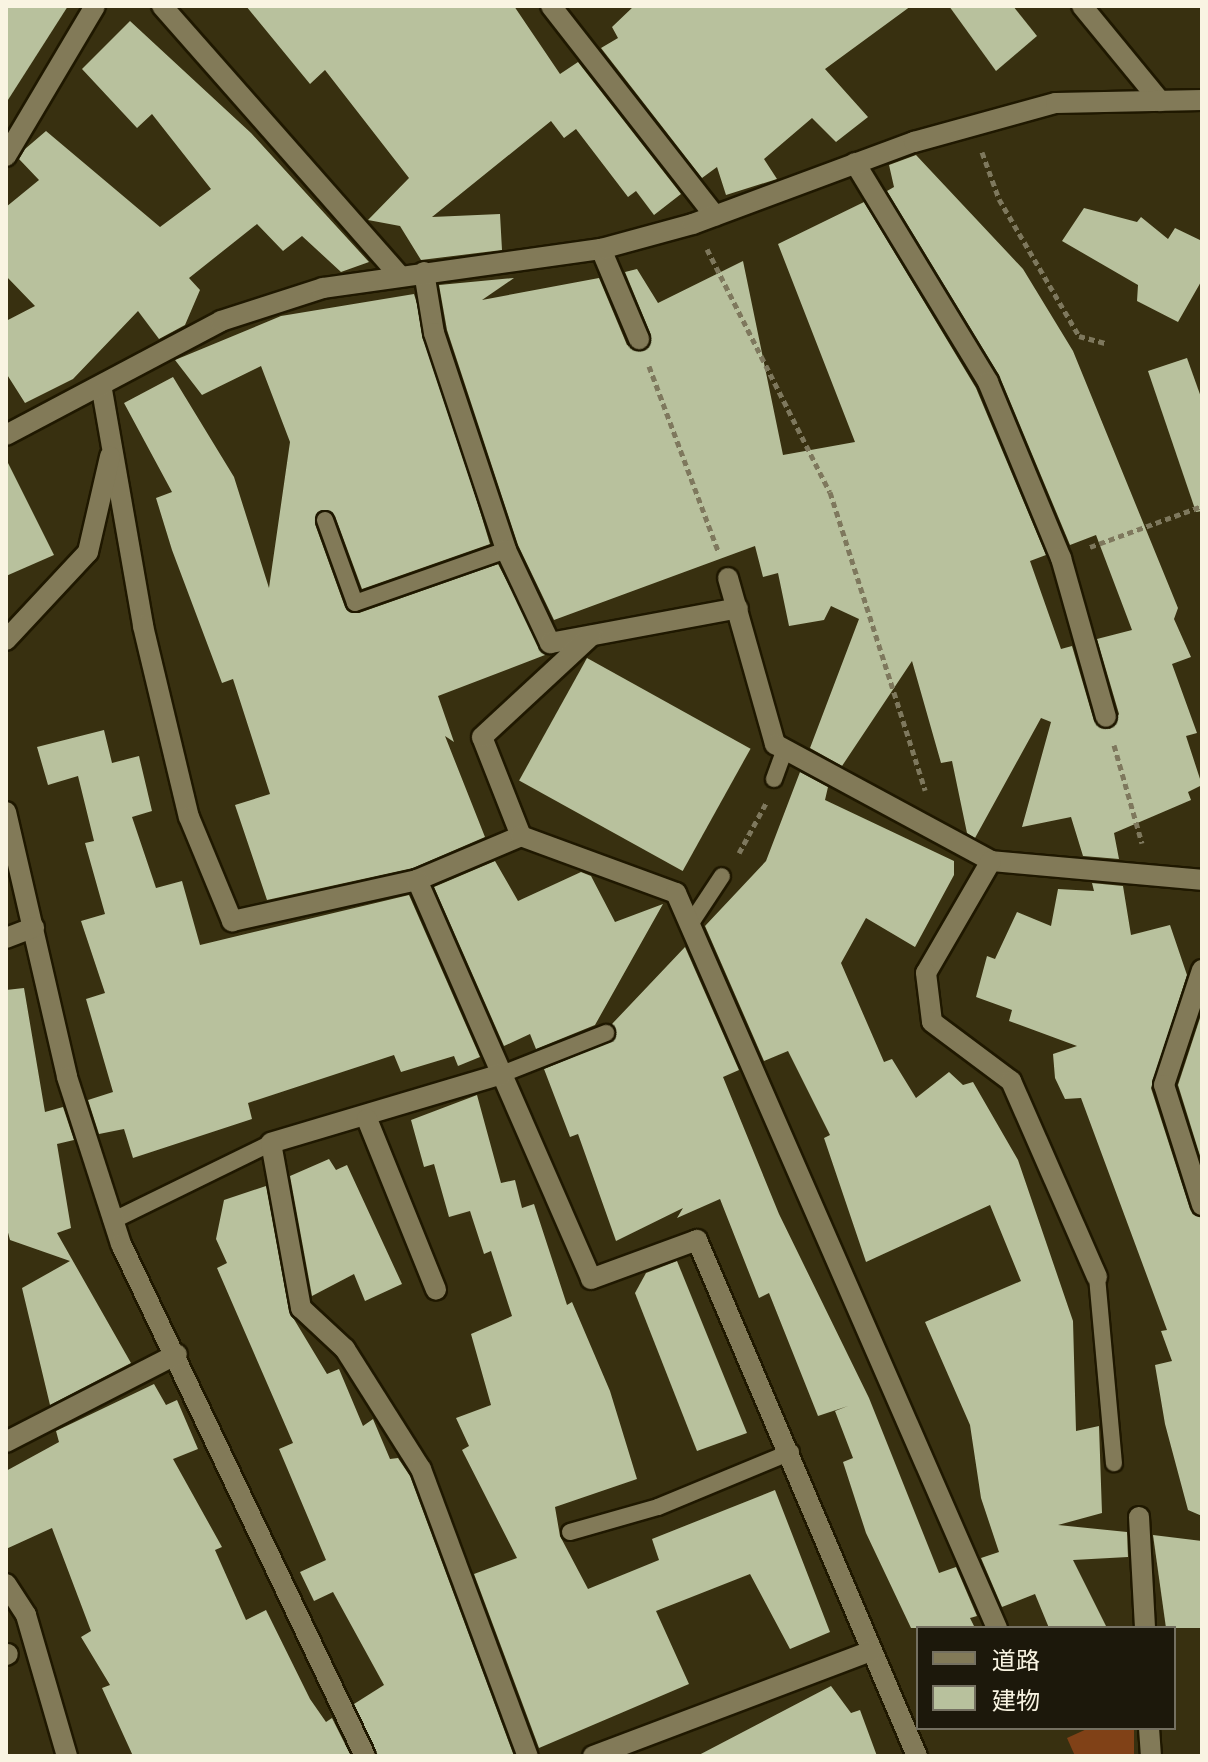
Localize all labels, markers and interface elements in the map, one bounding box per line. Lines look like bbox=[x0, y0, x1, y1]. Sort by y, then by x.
legend bbox=[916, 1626, 1176, 1730]
text: 道路 bbox=[992, 1646, 1040, 1676]
text: 建物 bbox=[992, 1686, 1040, 1716]

